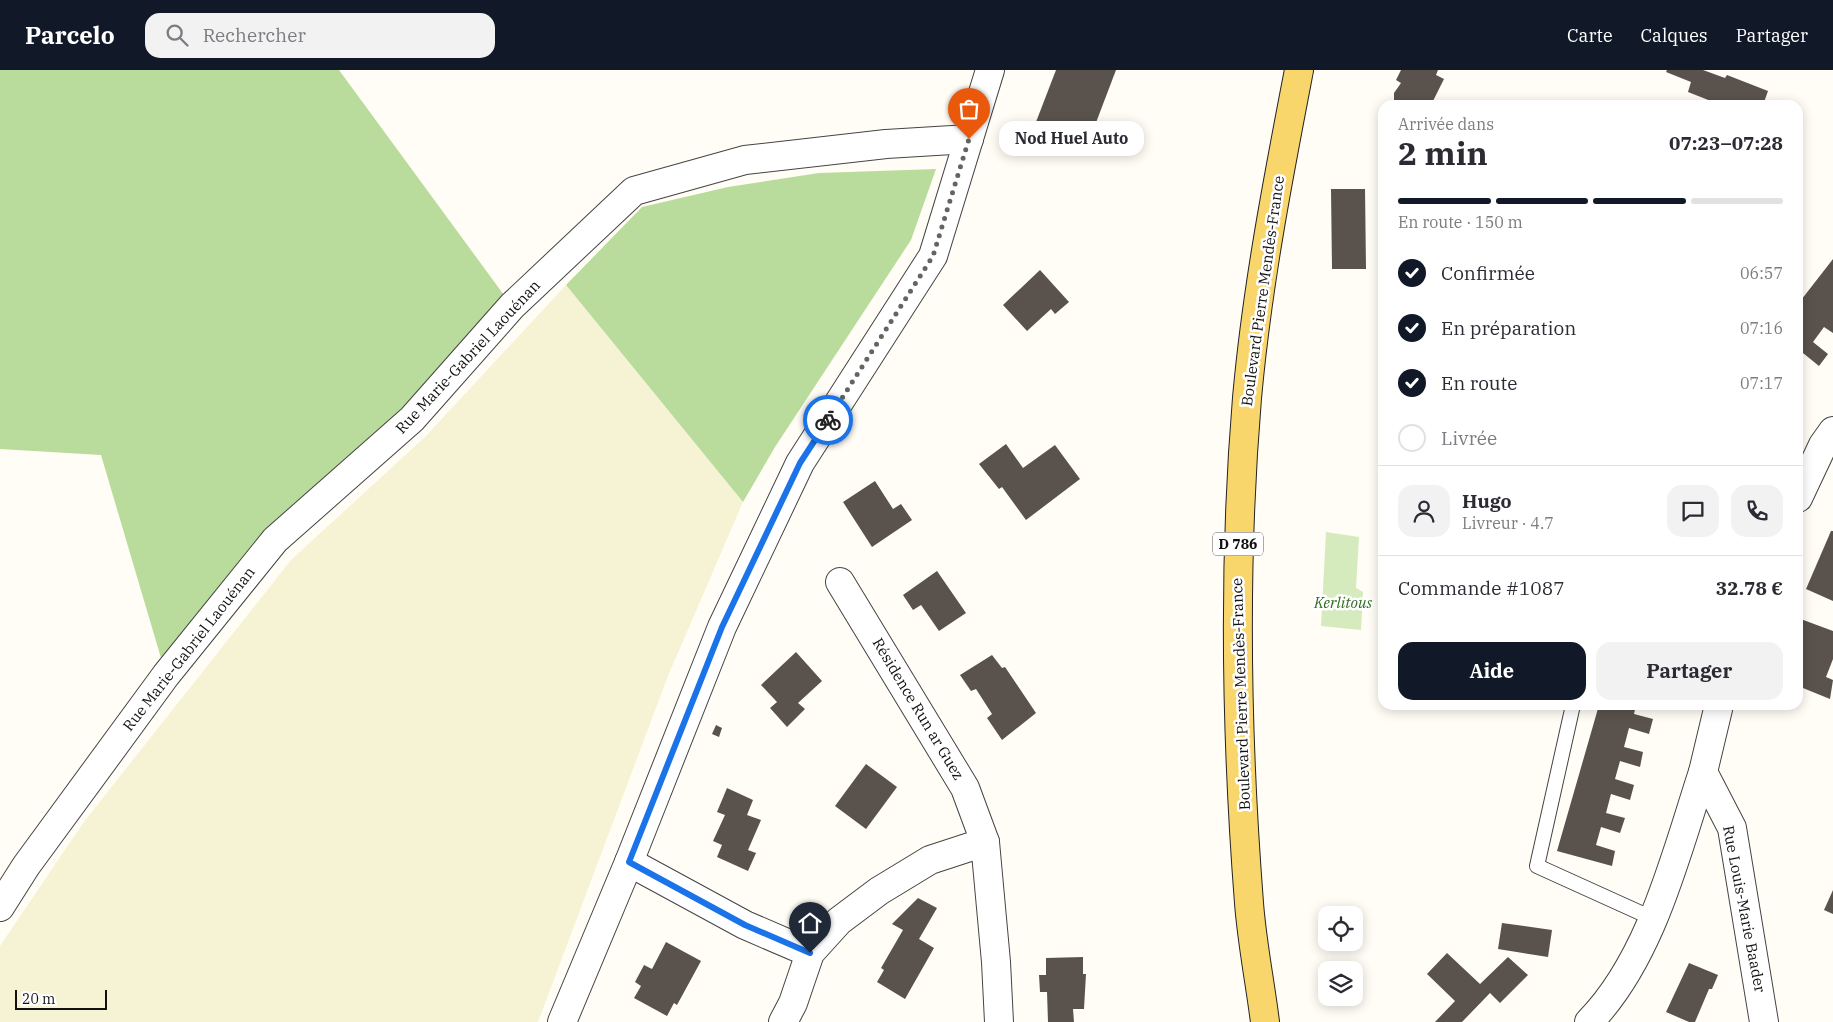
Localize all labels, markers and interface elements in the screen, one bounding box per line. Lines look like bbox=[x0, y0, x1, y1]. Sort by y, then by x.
search box bbox=[145, 13, 495, 58]
text: Parcelo bbox=[25, 19, 115, 51]
icon: search bbox=[163, 21, 191, 49]
text: Rechercher bbox=[203, 23, 306, 47]
text: Carte bbox=[1567, 24, 1613, 47]
text: Calques bbox=[1641, 24, 1708, 47]
text: Partager bbox=[1736, 24, 1808, 47]
pin bbox=[948, 88, 990, 139]
icon: bag bbox=[955, 95, 983, 123]
text: Arrivée dans bbox=[1398, 114, 1494, 134]
callout: Nod Huel Auto bbox=[999, 122, 1144, 156]
text: Nod Huel Auto bbox=[1015, 128, 1128, 148]
text: 07:23–07:28 bbox=[1669, 131, 1783, 155]
text: 2 min bbox=[1398, 132, 1488, 174]
street label: Boulevard Pierre Mendès-France bbox=[1237, 174, 1288, 407]
text: En route · 150 m bbox=[1398, 212, 1523, 232]
icon: check bbox=[1398, 259, 1426, 287]
text: Confirmée bbox=[1441, 261, 1535, 285]
text: 06:57 bbox=[1740, 263, 1783, 283]
street label: Rue Marie-Gabriel Laouénan bbox=[391, 275, 544, 438]
icon: check bbox=[1398, 314, 1426, 342]
text: En préparation bbox=[1441, 316, 1576, 340]
text: 07:16 bbox=[1740, 318, 1783, 338]
icon: check bbox=[1398, 369, 1426, 397]
text: En route bbox=[1441, 371, 1518, 395]
text: 07:17 bbox=[1740, 373, 1783, 393]
courier bbox=[803, 395, 853, 445]
icon: bike bbox=[814, 406, 842, 434]
text: Livrée bbox=[1441, 426, 1497, 450]
button: person bbox=[1398, 485, 1450, 537]
button: chat bbox=[1667, 485, 1719, 537]
button: phone bbox=[1731, 485, 1783, 537]
text: Hugo bbox=[1462, 489, 1511, 513]
text: Livreur · 4.7 bbox=[1462, 513, 1554, 533]
road number: D 786 bbox=[1213, 532, 1263, 556]
street label: Rue Marie-Gabriel Laouénan bbox=[118, 562, 259, 735]
text: Commande #1087 bbox=[1398, 576, 1565, 600]
text: 32.78 € bbox=[1716, 576, 1783, 600]
street label: Boulevard Pierre Mendès-France bbox=[1227, 577, 1254, 811]
park label: Kerlitous bbox=[1313, 593, 1372, 612]
street label: Résidence Run ar Guez bbox=[869, 634, 968, 783]
button: Aide bbox=[1398, 642, 1586, 700]
button: Partager bbox=[1596, 642, 1783, 700]
street label: Rue Louis-Marie Baader bbox=[1719, 824, 1770, 994]
pin bbox=[789, 902, 831, 953]
map controls bbox=[1318, 906, 1363, 1006]
button: locate bbox=[1318, 906, 1363, 951]
icon: home bbox=[796, 909, 824, 937]
button: layers bbox=[1318, 961, 1363, 1006]
scale bar bbox=[15, 987, 108, 1010]
text: 20 m bbox=[22, 990, 55, 1008]

